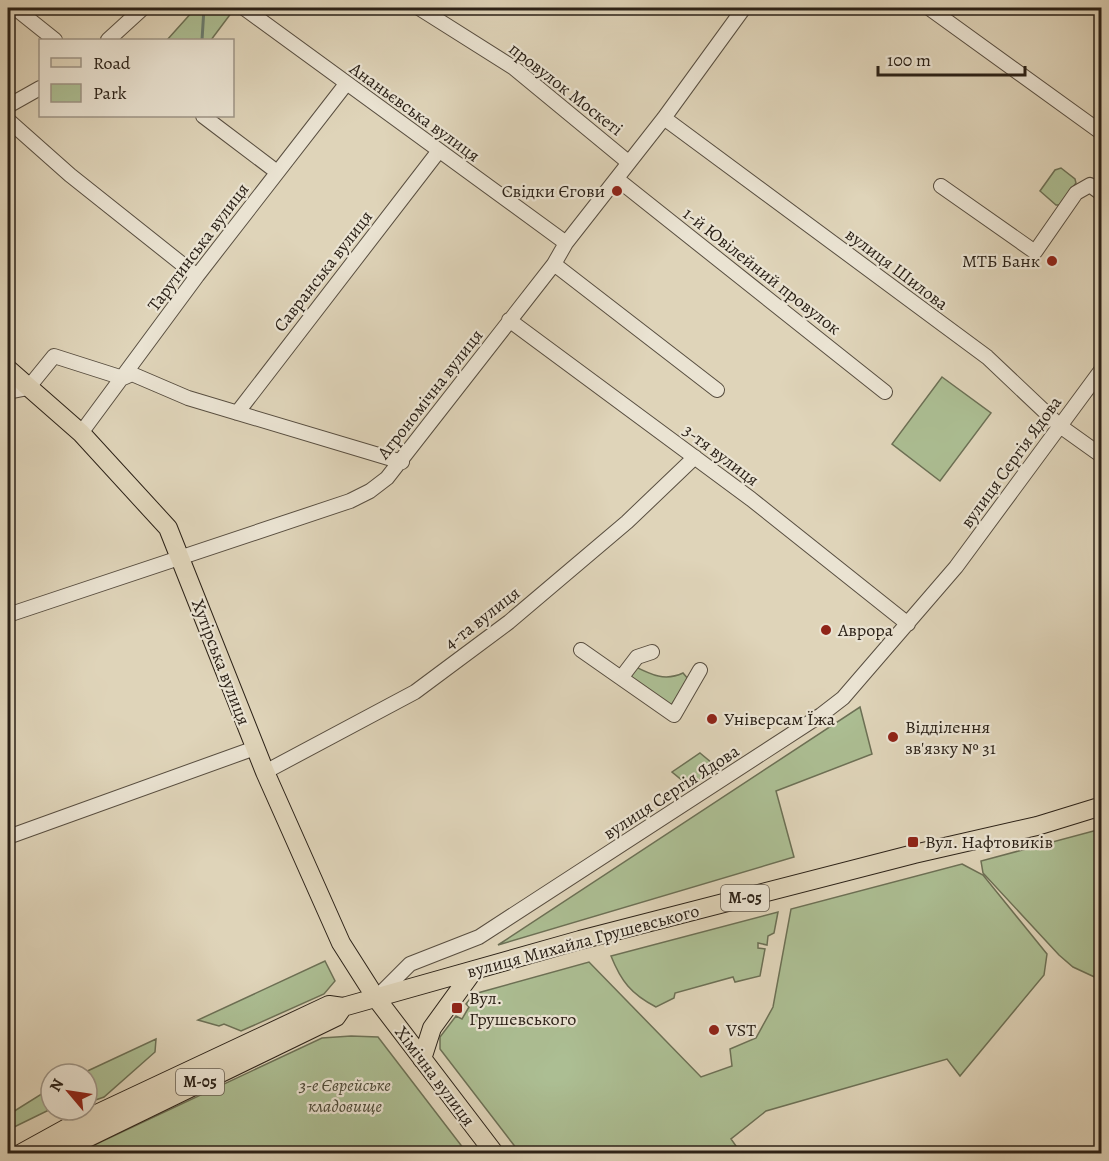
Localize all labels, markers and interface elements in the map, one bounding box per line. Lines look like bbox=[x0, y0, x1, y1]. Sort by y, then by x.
street label: провулок Москеті bbox=[504, 37, 628, 141]
legend bbox=[39, 39, 234, 117]
scale bar bbox=[878, 39, 1025, 77]
text: 100 m bbox=[887, 48, 931, 72]
text: Road bbox=[93, 51, 131, 75]
street label: Ананьєвська вулиця bbox=[344, 56, 485, 167]
text: Park bbox=[93, 81, 127, 105]
street label: Тарутинська вулиця bbox=[142, 178, 254, 316]
place label: Свідки Єгови bbox=[502, 179, 605, 203]
marker: Свідки Єгови bbox=[610, 184, 624, 198]
street label: 1-й Ювілейний провулок bbox=[678, 202, 846, 340]
street label: Савранська вулиця bbox=[268, 205, 378, 337]
street label: вулиця Шилова bbox=[841, 222, 954, 316]
place label: МТБ Банк bbox=[962, 249, 1040, 273]
marker: МТБ Банк bbox=[1045, 254, 1059, 268]
street label: Агрономічна вулиця bbox=[371, 324, 488, 465]
street label: вулиця Сергія Ядова bbox=[955, 391, 1067, 533]
street label: 3-тя вулиця bbox=[678, 418, 764, 492]
street label: 4-та вулиця bbox=[439, 581, 525, 655]
street label: Хутірська вулиця bbox=[186, 595, 256, 729]
place label: Аврора bbox=[837, 618, 894, 642]
marker: Аврора bbox=[819, 623, 833, 637]
place label: Універсам Їжа bbox=[724, 707, 836, 731]
marker: Універсам Їжа bbox=[705, 712, 719, 726]
place label: Відділення зв'язку № 31 bbox=[905, 715, 996, 760]
marker: Відділення зв'язку № 31 bbox=[886, 730, 900, 744]
street label: вулиця Сергія Ядова bbox=[598, 739, 744, 845]
place label: Вул. Нафтовиків bbox=[925, 830, 1053, 854]
marker: Вул. Нафтовиків bbox=[906, 835, 920, 849]
road number: М-05 bbox=[721, 885, 769, 911]
street label: вулиця Михайла Грушевського bbox=[464, 898, 702, 984]
place label: Вул. Грушевського bbox=[469, 986, 576, 1031]
marker: Вул. Грушевського bbox=[450, 1001, 464, 1015]
place label: VST bbox=[725, 1018, 756, 1042]
street label: Хімічна вулиця bbox=[389, 1021, 481, 1131]
marker: VST bbox=[707, 1023, 721, 1037]
north arrow bbox=[39, 1062, 99, 1122]
road number: М-05 bbox=[176, 1069, 224, 1095]
park label: 3-е Єврейське кладовище bbox=[298, 1073, 391, 1118]
text: N bbox=[44, 1074, 69, 1096]

